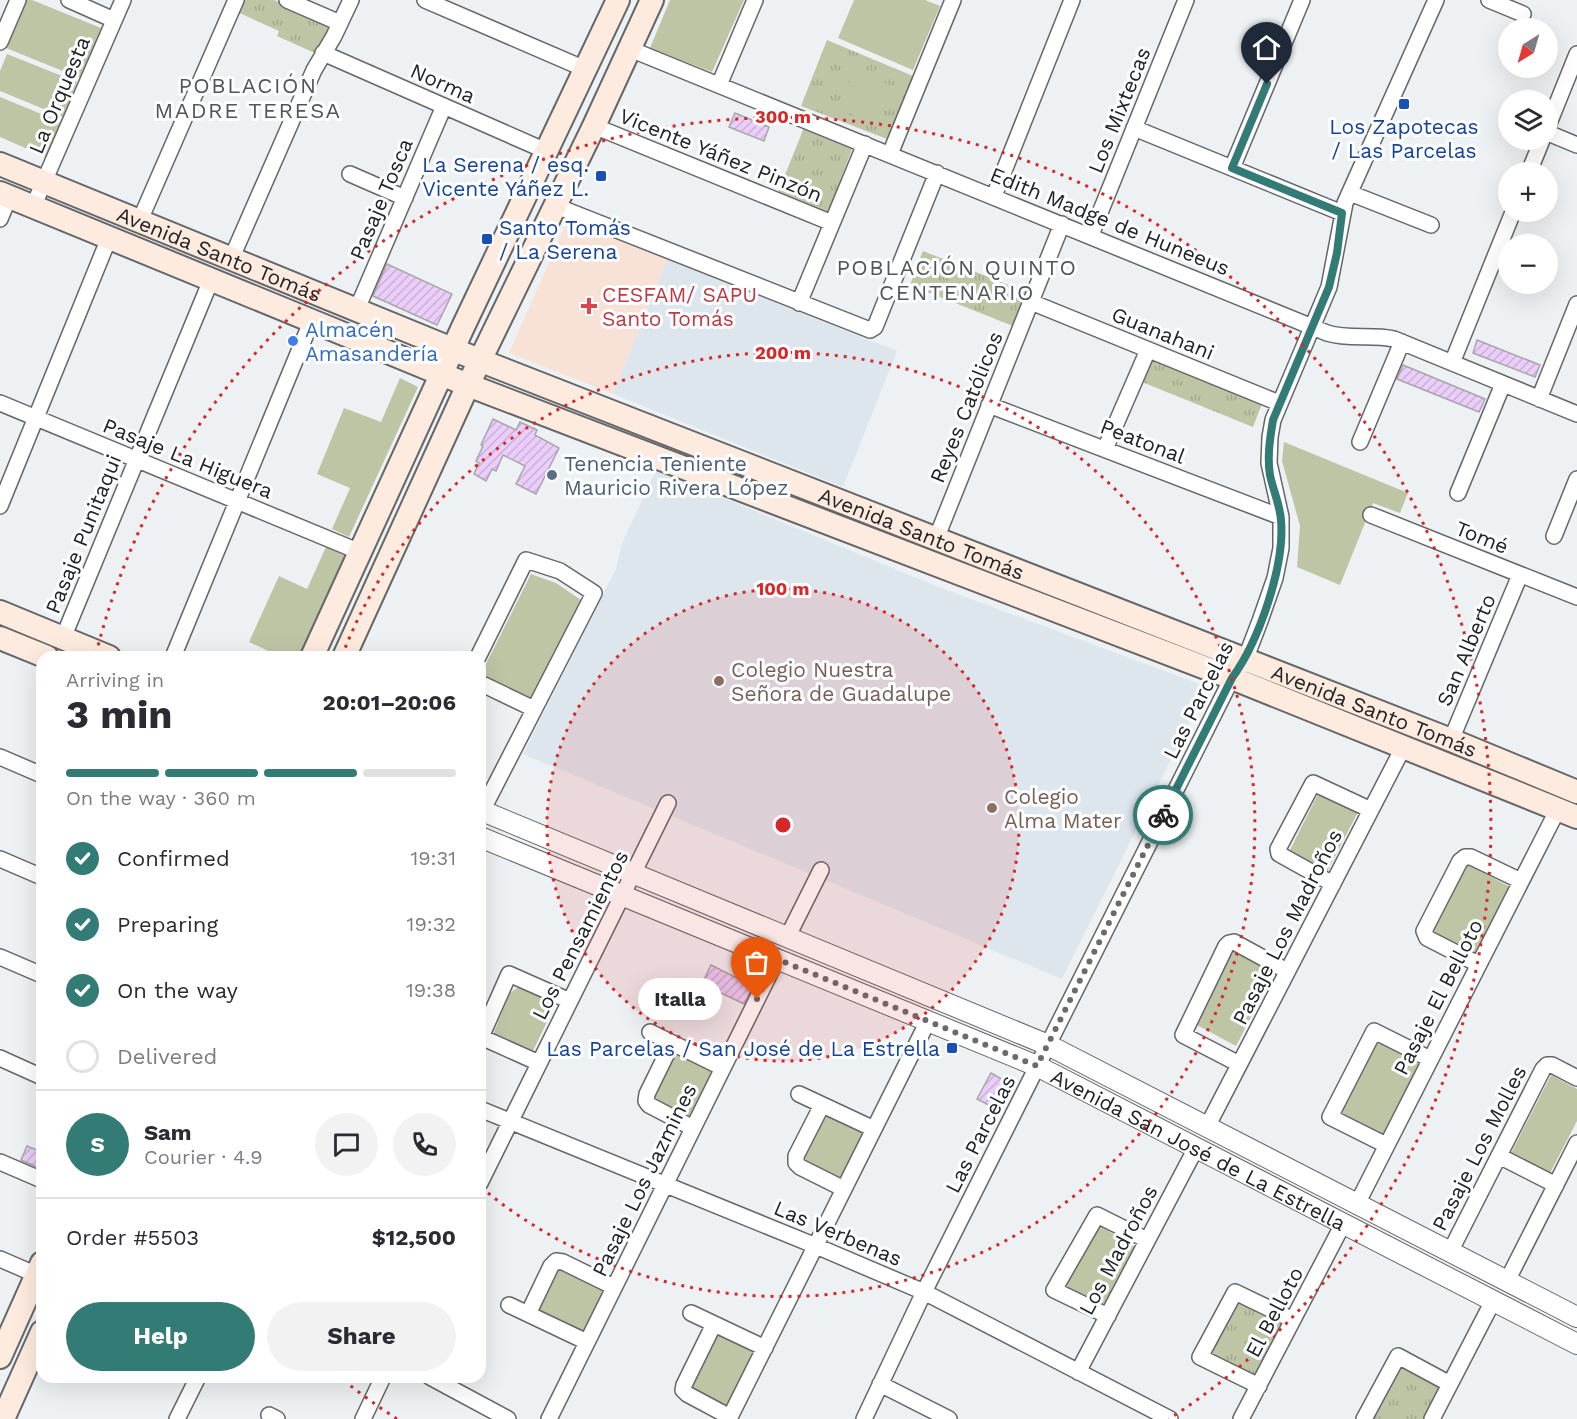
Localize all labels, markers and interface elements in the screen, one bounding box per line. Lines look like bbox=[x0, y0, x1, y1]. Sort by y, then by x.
north arrow bbox=[1498, 18, 1558, 78]
map controls bbox=[1498, 18, 1558, 294]
pin bbox=[1241, 22, 1292, 84]
icon: home bbox=[1250, 31, 1283, 64]
street label: La Orquesta bbox=[23, 33, 95, 157]
street label: Los Mixtecas bbox=[1082, 43, 1156, 177]
street label: Norma bbox=[407, 58, 479, 108]
district label: POBLACIÓN MADRE TERESA bbox=[154, 73, 342, 123]
button: layers bbox=[1498, 90, 1558, 150]
marker: Los Zapotecas / Las Parcelas bbox=[1397, 97, 1411, 111]
street label: Vicente Yáñez Pinzón bbox=[616, 103, 826, 207]
text: 300 m bbox=[755, 106, 811, 127]
place label: Los Zapotecas / Las Parcelas bbox=[1329, 114, 1479, 163]
street label: Pasaje Tosca bbox=[344, 134, 418, 264]
place label: La Serena / esq. Vicente Yáñez L. bbox=[422, 152, 589, 201]
street label: Edith Madge de Huneeus bbox=[987, 161, 1233, 281]
button: + bbox=[1498, 162, 1558, 222]
marker: La Serena / esq. Vicente Yáñez L. bbox=[594, 169, 608, 183]
street label: Avenida Santo Tomás bbox=[113, 201, 325, 307]
place label: Santo Tomás / La Serena bbox=[499, 215, 631, 264]
marker: Santo Tomás / La Serena bbox=[480, 232, 494, 246]
button: − bbox=[1498, 234, 1558, 294]
district label: POBLACIÓN QUINTO CENTENARIO bbox=[836, 255, 1078, 305]
place label: CESFAM/ SAPU Santo Tomás bbox=[602, 282, 757, 331]
marker: CESFAM/ SAPU Santo Tomás bbox=[580, 297, 598, 315]
street label: Guanahani bbox=[1108, 301, 1218, 365]
place label: Almacén Amasandería bbox=[305, 317, 438, 366]
street label: Reyes Católicos bbox=[924, 328, 1008, 486]
marker: Almacén Amasandería bbox=[286, 334, 300, 348]
text: 200 m bbox=[755, 342, 811, 363]
street label: Pasaje La Higuera bbox=[99, 412, 277, 504]
street label: Peatonal bbox=[1097, 413, 1190, 469]
street label: Pasaje Punitaqui bbox=[40, 451, 126, 617]
place label: Tenencia Teniente Mauricio Rivera López bbox=[564, 451, 789, 500]
marker: Tenencia Teniente Mauricio Rivera López bbox=[545, 468, 559, 482]
street label: Avenida Santo Tomás bbox=[815, 482, 1028, 585]
street label: Tomé bbox=[1452, 515, 1512, 559]
text: 100 m bbox=[756, 578, 810, 599]
street label: San Alberto bbox=[1431, 590, 1501, 710]
street label: Las Parcelas bbox=[1158, 637, 1238, 763]
place label: Colegio Nuestra Señora de Guadalupe bbox=[731, 657, 951, 706]
street label: Avenida Santo Tomás bbox=[1268, 659, 1481, 762]
text: Arriving in bbox=[66, 668, 164, 692]
marker: Colegio Nuestra Señora de Guadalupe bbox=[712, 674, 726, 688]
text: 20:01–20:06 bbox=[323, 690, 456, 715]
text: 3 min bbox=[66, 692, 173, 737]
place label: Colegio Alma Mater bbox=[1004, 784, 1122, 833]
courier bbox=[1133, 785, 1193, 845]
text: On the way · 360 m bbox=[66, 786, 256, 810]
icon: bike bbox=[1147, 799, 1180, 832]
marker: Colegio Alma Mater bbox=[985, 801, 999, 815]
centre of rings bbox=[773, 815, 793, 835]
street label: Pasaje Los Madroños bbox=[1227, 825, 1347, 1029]
icon: check bbox=[66, 842, 99, 875]
text: Confirmed bbox=[117, 846, 230, 871]
text: 19:31 bbox=[410, 846, 456, 870]
street label: Los Pensamientos bbox=[526, 846, 634, 1024]
icon: check bbox=[66, 908, 99, 941]
text: Preparing bbox=[117, 912, 218, 937]
text: 19:32 bbox=[407, 912, 456, 936]
street label: Pasaje El Belloto bbox=[1388, 915, 1488, 1079]
pin bbox=[731, 937, 782, 999]
icon: bag bbox=[740, 946, 773, 979]
icon: check bbox=[66, 974, 99, 1007]
text: On the way bbox=[117, 978, 238, 1003]
text: 19:38 bbox=[406, 978, 456, 1002]
callout: Italla bbox=[637, 978, 721, 1020]
text: Italla bbox=[654, 987, 706, 1011]
place label: Las Parcelas / San José de La Estrella bbox=[546, 1036, 940, 1061]
marker: Las Parcelas / San José de La Estrella bbox=[945, 1041, 959, 1055]
text: Delivered bbox=[117, 1044, 217, 1069]
street label: Pasaje Los Molles bbox=[1427, 1061, 1531, 1235]
street label: Avenida San José de La Estrella bbox=[1047, 1063, 1350, 1235]
street label: Las Parcelas bbox=[940, 1071, 1020, 1197]
street label: Pasaje Los Jazmines bbox=[586, 1079, 702, 1281]
button: chat bbox=[315, 1113, 378, 1176]
button: phone bbox=[393, 1113, 456, 1176]
text: Sam bbox=[144, 1120, 192, 1145]
text: S bbox=[90, 1132, 105, 1157]
text: Courier · 4.9 bbox=[144, 1145, 263, 1169]
street label: Los Madroños bbox=[1073, 1181, 1163, 1319]
street label: Las Verbenas bbox=[770, 1195, 906, 1271]
text: Order #5503 bbox=[66, 1225, 199, 1250]
text: $12,500 bbox=[372, 1225, 456, 1250]
street label: El Belloto bbox=[1240, 1263, 1308, 1361]
button: Help bbox=[66, 1302, 255, 1371]
button: Share bbox=[267, 1302, 456, 1371]

